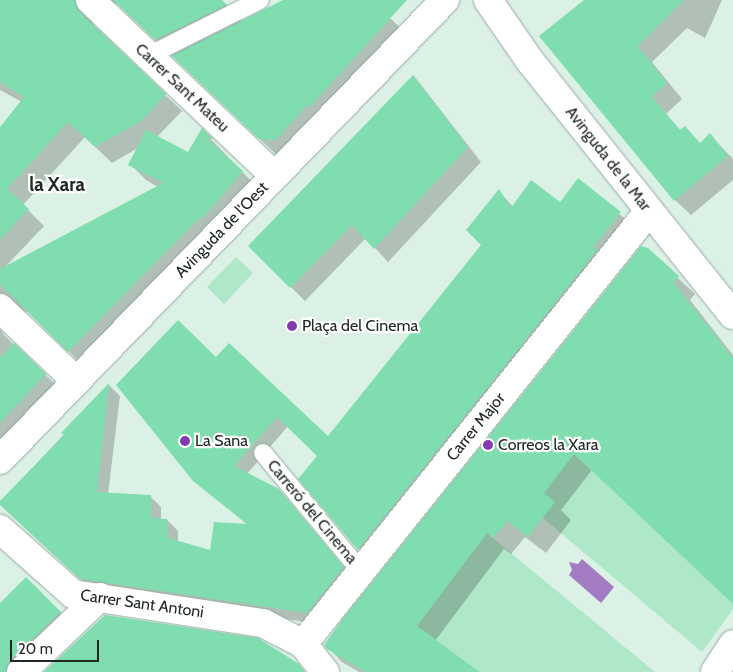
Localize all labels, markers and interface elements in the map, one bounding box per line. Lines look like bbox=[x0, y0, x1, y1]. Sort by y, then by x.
street label: Carrer Sant Mateu bbox=[131, 40, 233, 136]
street label: Avinguda de la Mar bbox=[561, 103, 655, 215]
district label: la Xara bbox=[29, 174, 85, 196]
street label: Avinguda de l'Oest bbox=[172, 178, 272, 282]
place label: Plaça del Cinema bbox=[302, 316, 418, 336]
marker: Plaça del Cinema bbox=[286, 320, 298, 332]
street label: Carrer Major bbox=[443, 389, 509, 465]
place label: La Sana bbox=[195, 431, 248, 451]
marker: La Sana bbox=[179, 435, 191, 447]
place label: Correos la Xara bbox=[498, 435, 598, 455]
marker: Correos la Xara bbox=[482, 439, 494, 451]
street label: Carreró del Cinema bbox=[263, 456, 361, 568]
street label: Carrer Sant Antoni bbox=[79, 586, 205, 622]
scale bar bbox=[12, 630, 101, 662]
text: 20 m bbox=[18, 640, 53, 658]

